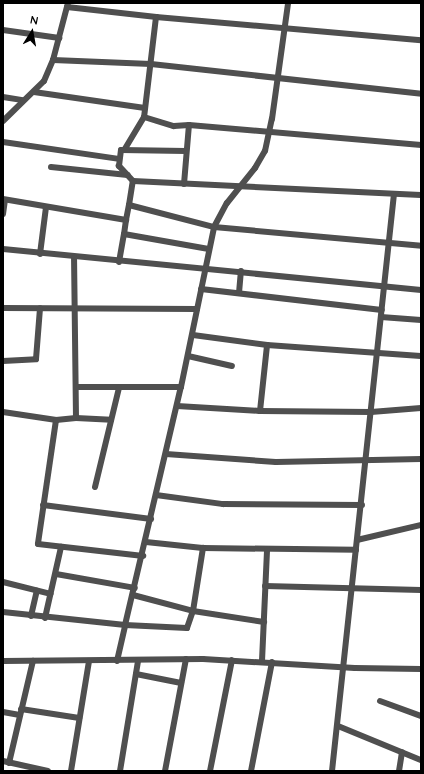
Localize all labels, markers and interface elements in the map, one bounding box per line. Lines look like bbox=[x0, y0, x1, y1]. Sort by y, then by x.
north arrow bbox=[12, 12, 52, 52]
text: N bbox=[29, 13, 40, 28]

